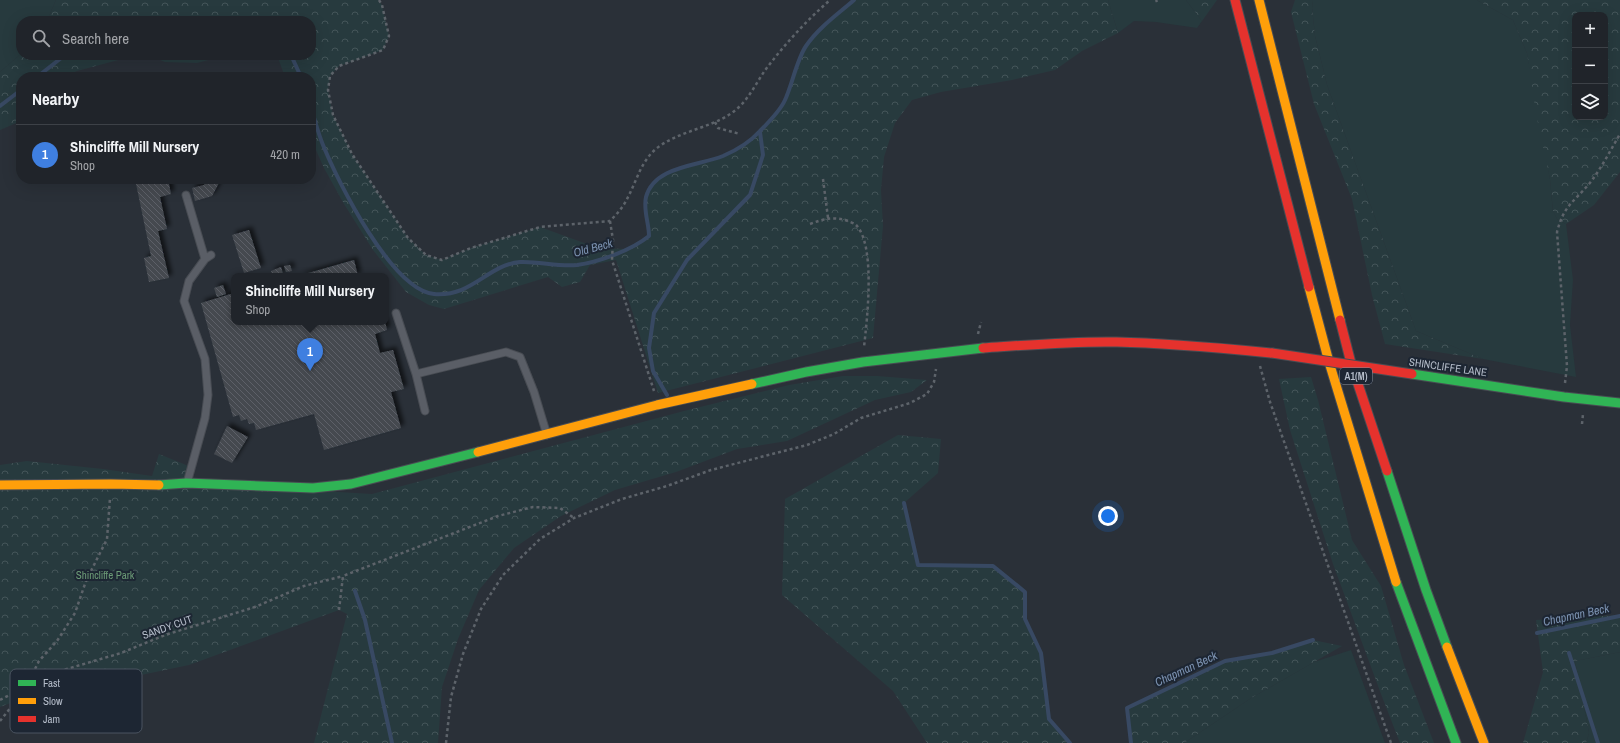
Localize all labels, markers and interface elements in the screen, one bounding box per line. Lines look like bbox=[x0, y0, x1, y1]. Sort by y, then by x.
map controls bbox=[1572, 12, 1608, 120]
button: + bbox=[1572, 12, 1608, 48]
search box bbox=[16, 16, 316, 60]
icon: search bbox=[30, 27, 52, 49]
text: Search here bbox=[62, 28, 129, 49]
button: − bbox=[1572, 48, 1608, 84]
button: layers bbox=[1572, 84, 1608, 120]
text: Nearby bbox=[32, 87, 79, 110]
text: Shincliffe Mill Nursery bbox=[70, 136, 199, 157]
text: 1 bbox=[42, 146, 48, 163]
text: 420 m bbox=[270, 146, 300, 163]
text: Shop bbox=[70, 157, 95, 174]
water label: Old Beck bbox=[572, 235, 615, 261]
popup bbox=[231, 273, 389, 325]
text: Shincliffe Mill Nursery bbox=[245, 280, 375, 301]
text: Shop bbox=[245, 301, 270, 318]
pin: 1 bbox=[297, 338, 323, 371]
street label: SHINCLIFFE LANE bbox=[1408, 355, 1488, 379]
road number: A1(M) bbox=[1340, 368, 1372, 384]
your location bbox=[1098, 506, 1118, 526]
park label: Shincliffe Park bbox=[76, 568, 135, 582]
water label: Chapman Beck bbox=[1541, 600, 1612, 630]
street label: SANDY CUT bbox=[140, 612, 194, 642]
water label: Chapman Beck bbox=[1152, 647, 1221, 690]
legend bbox=[10, 669, 142, 733]
text: Fast bbox=[43, 676, 61, 690]
text: Slow bbox=[43, 694, 63, 708]
text: Jam bbox=[43, 712, 60, 726]

